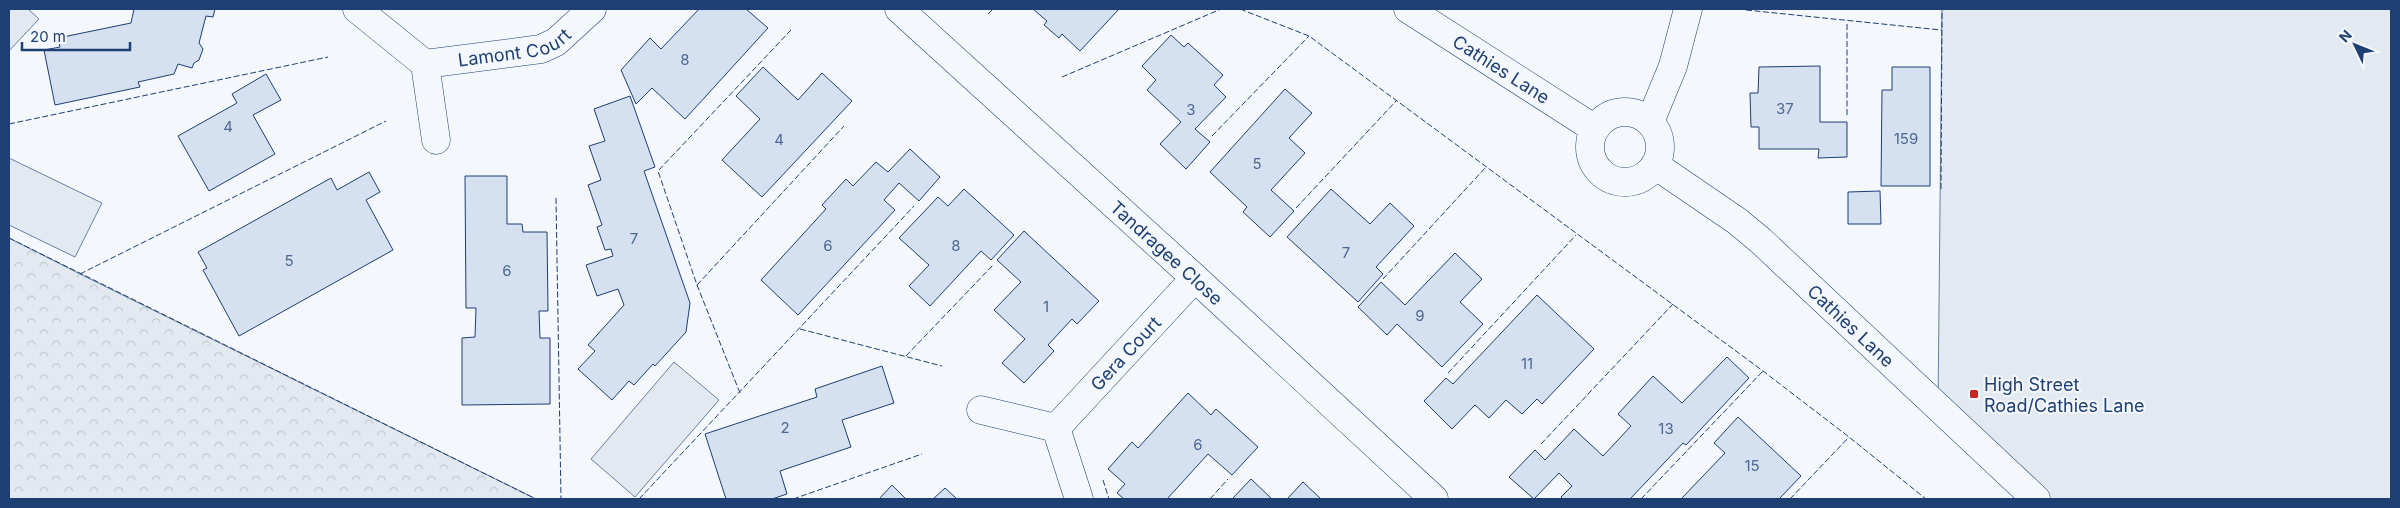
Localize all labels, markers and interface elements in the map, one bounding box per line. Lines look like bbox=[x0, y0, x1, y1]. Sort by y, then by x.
scale bar bbox=[22, 20, 130, 52]
north arrow bbox=[2330, 20, 2380, 70]
street label: Lamont Court bbox=[457, 24, 575, 70]
text: N bbox=[2335, 26, 2355, 45]
text: 20 m bbox=[30, 27, 66, 46]
street label: Cathies Lane bbox=[1449, 30, 1554, 108]
house number: 8 bbox=[680, 50, 690, 69]
house number: 37 bbox=[1776, 99, 1794, 118]
house number: 3 bbox=[1186, 100, 1196, 119]
house number: 4 bbox=[223, 117, 233, 136]
house number: 159 bbox=[1894, 129, 1918, 148]
house number: 4 bbox=[774, 130, 784, 149]
house number: 5 bbox=[1252, 154, 1262, 173]
street label: Tandragee Close bbox=[1106, 196, 1227, 309]
house number: 7 bbox=[630, 229, 638, 248]
house number: 6 bbox=[823, 236, 833, 255]
house number: 8 bbox=[951, 236, 961, 255]
house number: 7 bbox=[1342, 243, 1350, 262]
house number: 5 bbox=[284, 251, 294, 270]
house number: 6 bbox=[502, 261, 512, 280]
street label: Cathies Lane bbox=[1804, 280, 1899, 371]
house number: 1 bbox=[1043, 297, 1049, 316]
house number: 9 bbox=[1415, 306, 1425, 325]
street label: Gera Court bbox=[1086, 312, 1165, 395]
house number: 11 bbox=[1521, 354, 1533, 373]
place label: High Street Road/Cathies Lane bbox=[1984, 374, 2145, 416]
marker: High Street Road/Cathies Lane bbox=[1968, 388, 1980, 400]
house number: 2 bbox=[780, 418, 790, 437]
house number: 13 bbox=[1658, 419, 1674, 438]
house number: 6 bbox=[1193, 435, 1203, 454]
house number: 15 bbox=[1744, 456, 1760, 475]

